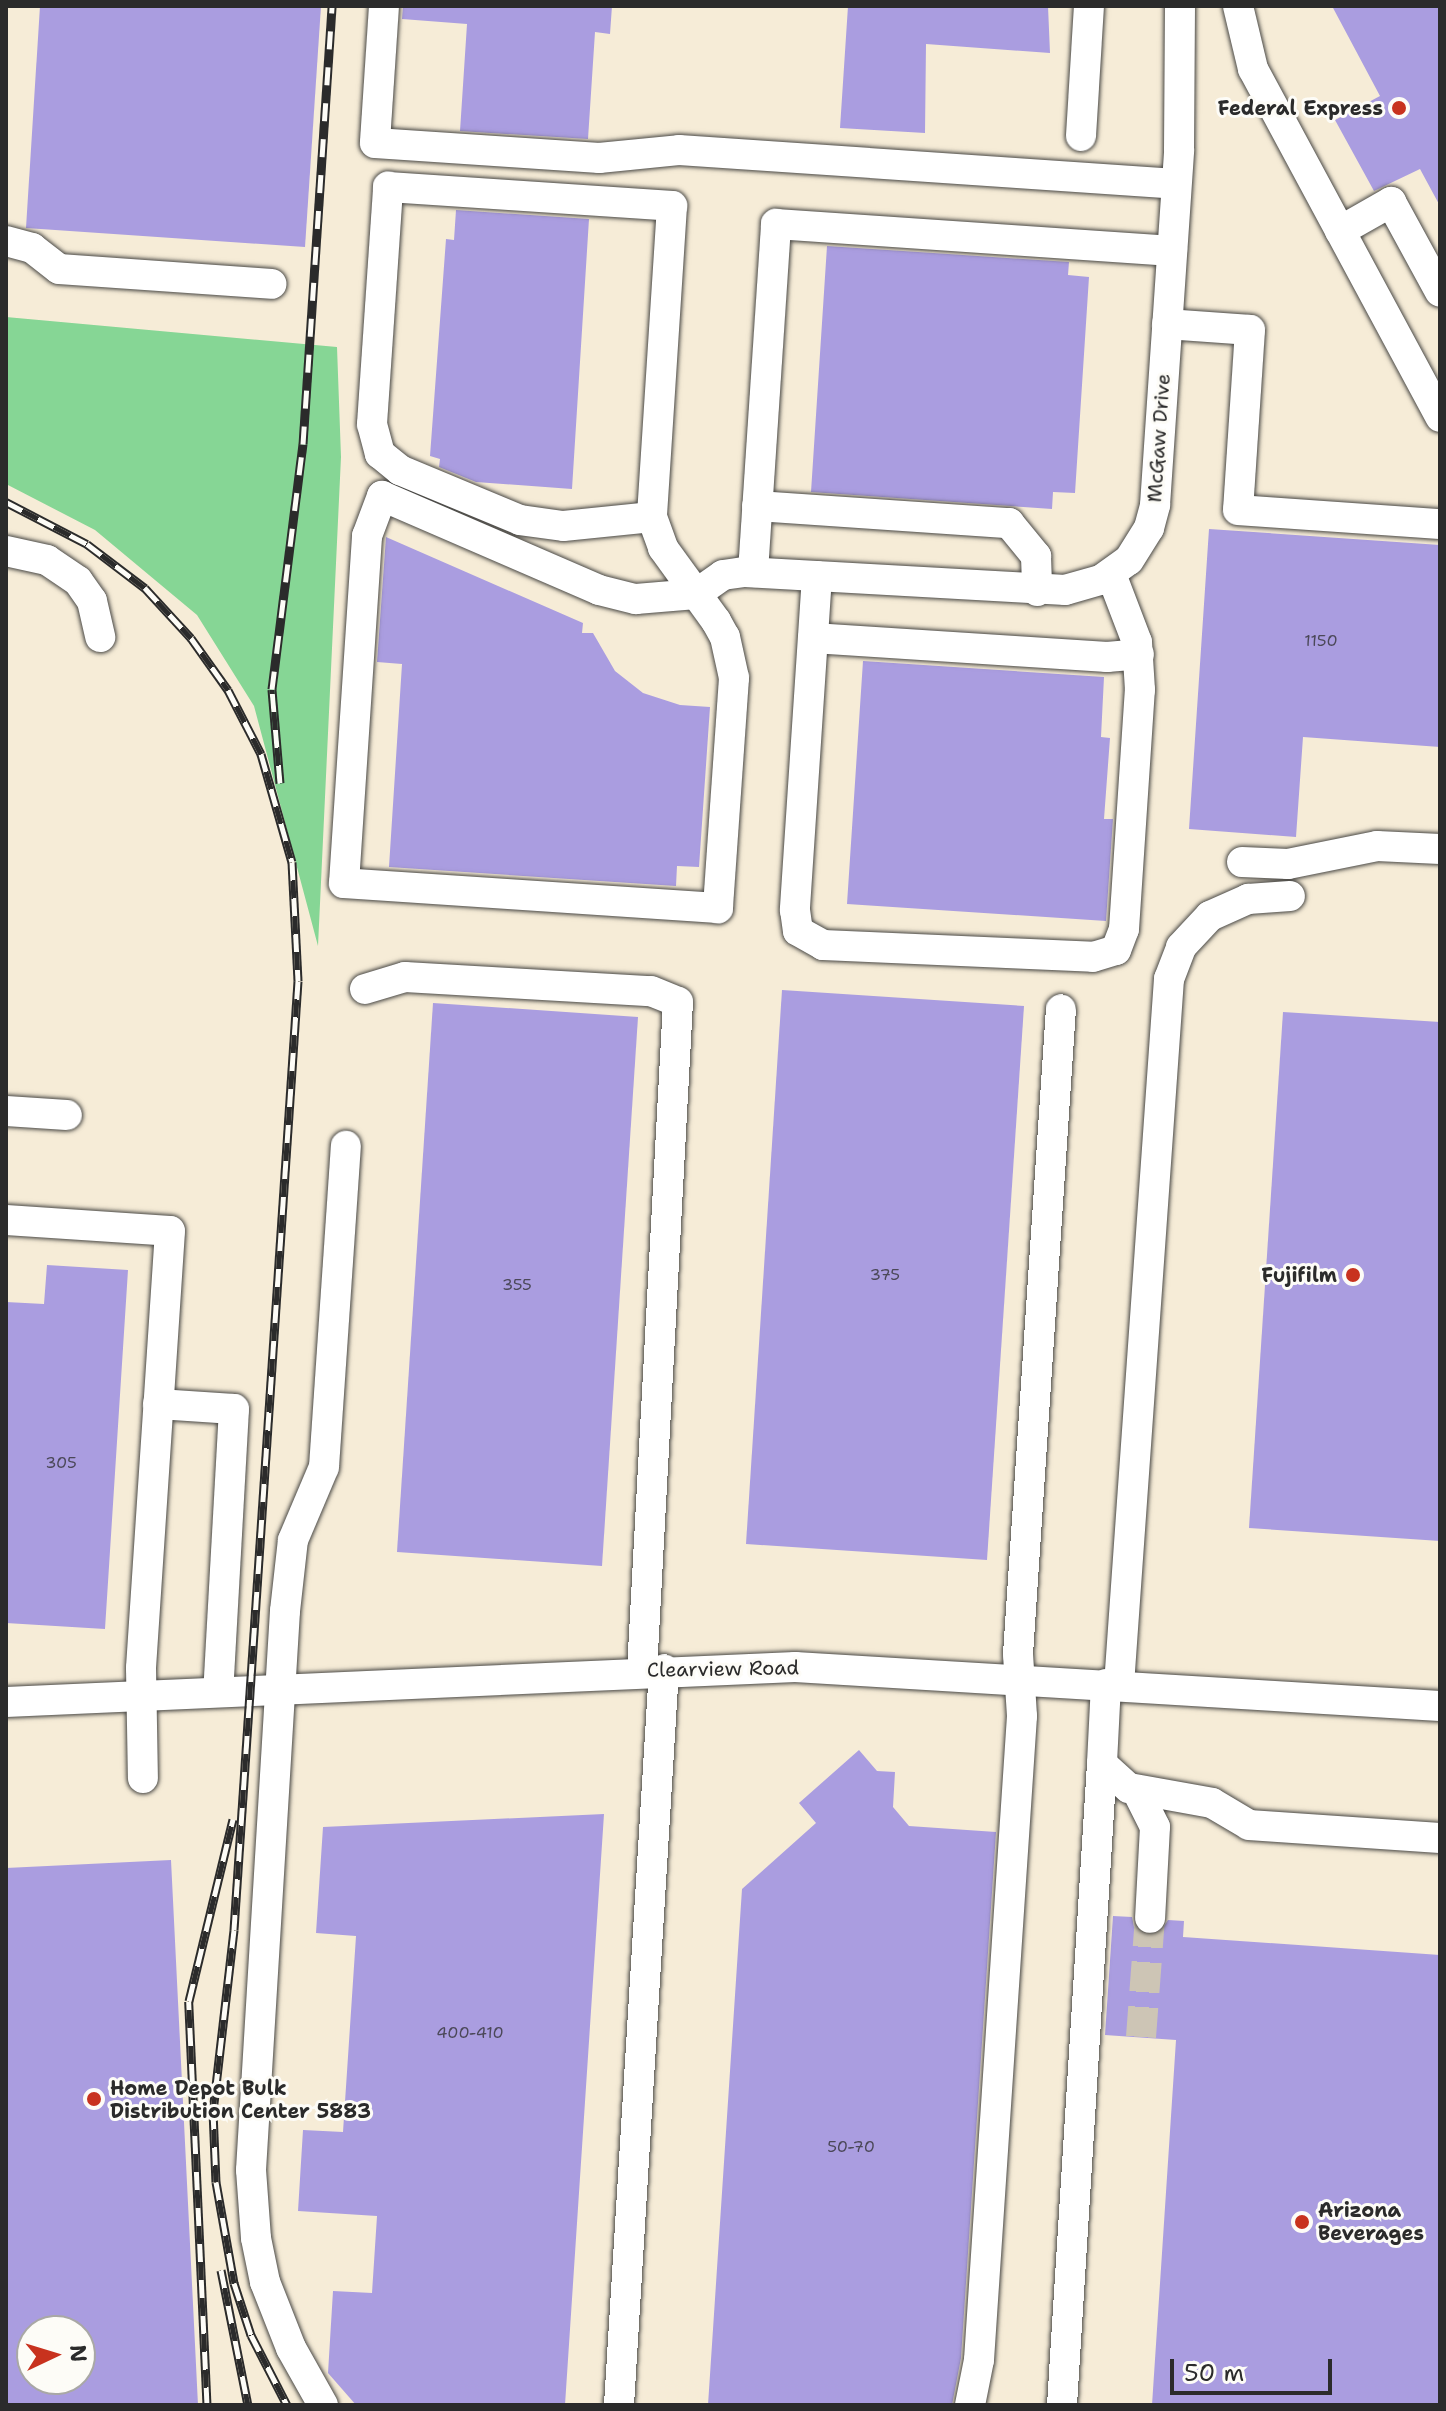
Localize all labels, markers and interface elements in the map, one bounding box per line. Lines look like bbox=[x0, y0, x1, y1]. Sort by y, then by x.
place label: Federal Express bbox=[1218, 96, 1383, 120]
marker: Federal Express bbox=[1390, 99, 1408, 117]
street label: McGaw Drive bbox=[1143, 373, 1175, 503]
house number: 1150 bbox=[1304, 631, 1338, 651]
place label: Fujifilm bbox=[1262, 1263, 1337, 1287]
house number: 375 bbox=[870, 1265, 900, 1285]
marker: Fujifilm bbox=[1344, 1266, 1362, 1284]
house number: 355 bbox=[502, 1275, 532, 1295]
house number: 305 bbox=[45, 1453, 77, 1473]
street label: Clearview Road bbox=[647, 1656, 799, 1682]
house number: 400-410 bbox=[436, 2023, 504, 2043]
place label: Home Depot Bulk Distribution Center 5883 bbox=[110, 2076, 371, 2123]
marker: Home Depot Bulk Distribution Center 5883 bbox=[85, 2090, 103, 2108]
house number: 50-70 bbox=[827, 2137, 875, 2157]
place label: Arizona Beverages bbox=[1318, 2198, 1424, 2245]
marker: Arizona Beverages bbox=[1293, 2213, 1311, 2231]
north arrow bbox=[16, 2315, 96, 2395]
scale bar bbox=[1174, 2343, 1336, 2393]
text: N bbox=[63, 2344, 94, 2363]
text: 50 m bbox=[1184, 2357, 1244, 2389]

